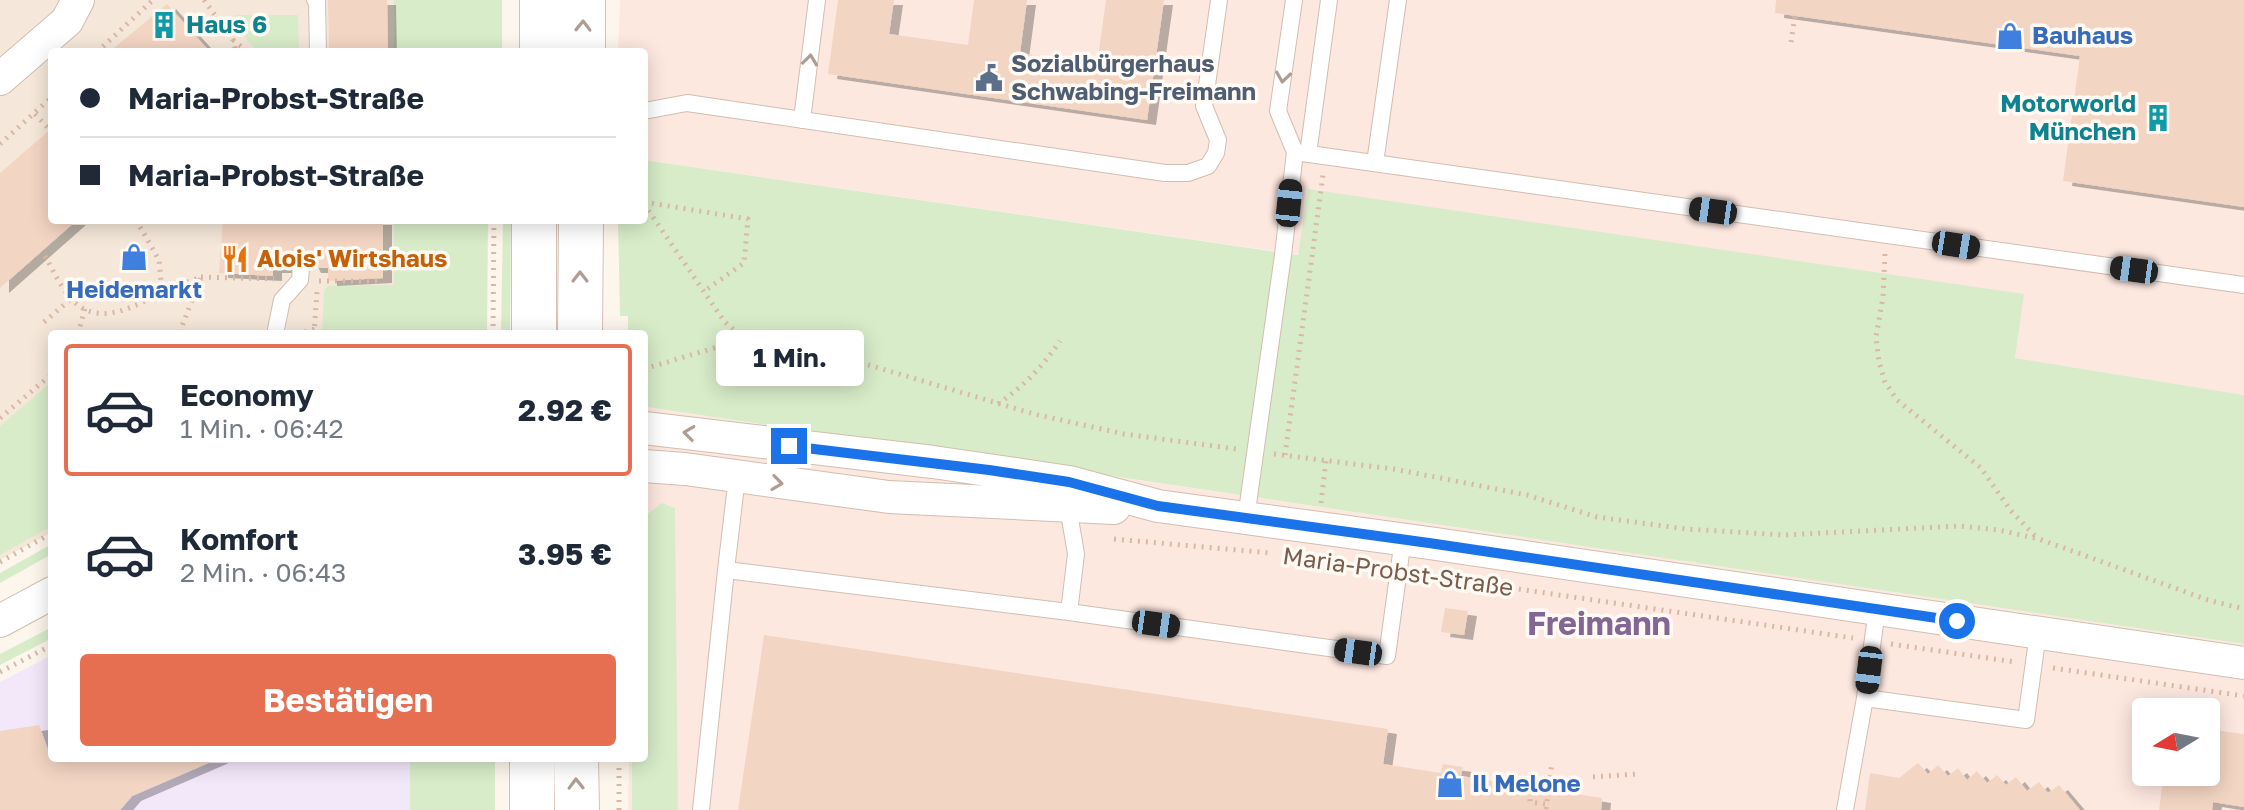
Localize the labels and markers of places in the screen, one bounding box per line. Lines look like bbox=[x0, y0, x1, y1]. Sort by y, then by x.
place label: Haus 6 bbox=[186, 9, 267, 38]
building icon: Haus 6 bbox=[149, 10, 179, 40]
place label: Bauhaus bbox=[2032, 20, 2133, 49]
shop icon: Bauhaus bbox=[1995, 21, 2025, 51]
place label: Sozialbürgerhaus Schwabing-Freimann bbox=[1011, 48, 1256, 105]
public building icon: Sozialbürgerhaus Schwabing-Freimann bbox=[974, 63, 1004, 93]
place label: Motorworld München bbox=[2000, 88, 2136, 145]
building icon: Motorworld München bbox=[2143, 103, 2173, 133]
shop icon: Heidemarkt bbox=[119, 242, 149, 272]
place label: Alois' Wirtshaus bbox=[257, 243, 448, 272]
restaurant icon: Alois' Wirtshaus bbox=[220, 244, 250, 274]
place label: Heidemarkt bbox=[66, 274, 202, 303]
place label: Il Melone bbox=[1472, 768, 1581, 797]
shop icon: Il Melone bbox=[1435, 769, 1465, 799]

